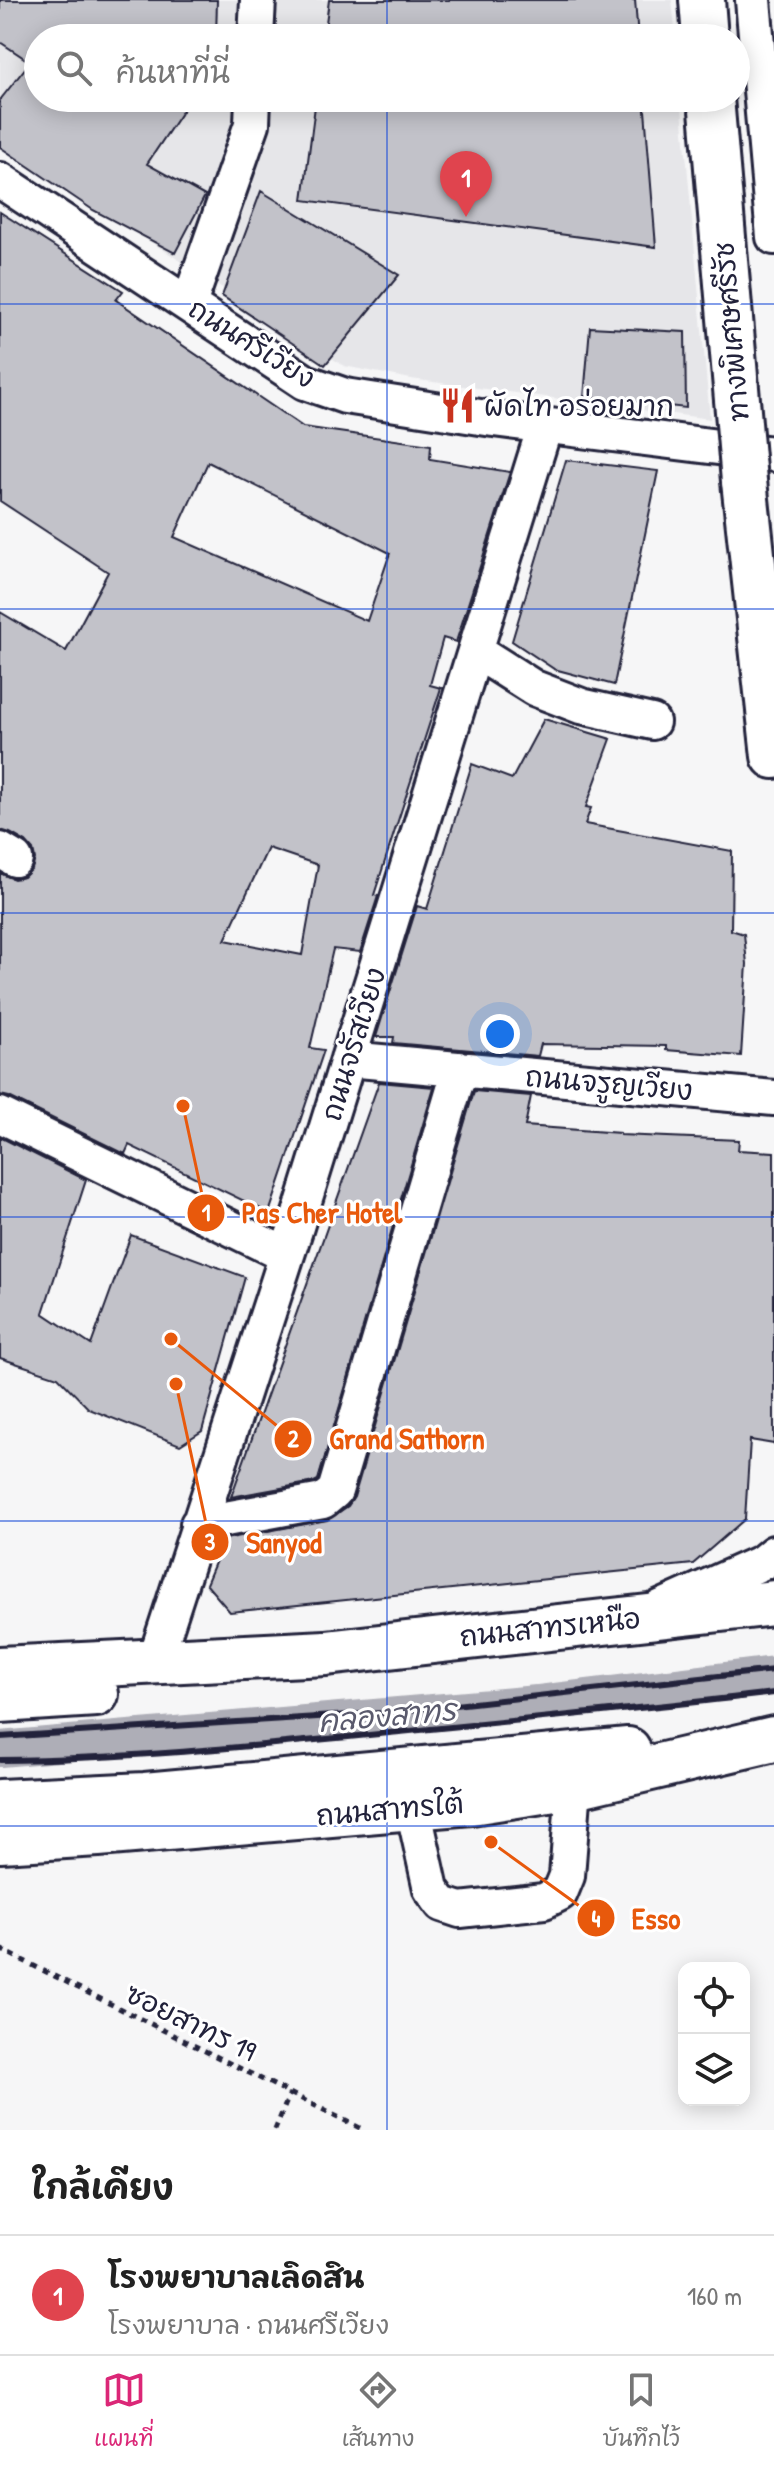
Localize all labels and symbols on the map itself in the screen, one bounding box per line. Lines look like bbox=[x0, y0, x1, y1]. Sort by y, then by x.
pin: 1 bbox=[440, 151, 492, 217]
street label: ทางพิเศษศรีรัช bbox=[704, 241, 758, 423]
street label: ถนนศรีเวียง bbox=[182, 289, 322, 397]
restaurant icon: ผัดไท อร่อยมาก bbox=[439, 387, 477, 425]
place label: ผัดไท อร่อยมาก bbox=[484, 387, 674, 425]
street label: ถนนจรัสเวียง bbox=[312, 963, 394, 1125]
your location bbox=[480, 1014, 520, 1054]
street label: ถนนจรูญเวียง bbox=[523, 1057, 694, 1111]
callout: Pas Cher Hotel bbox=[186, 1186, 418, 1240]
text: Pas Cher Hotel bbox=[242, 1192, 403, 1232]
text: 1 bbox=[202, 1196, 211, 1228]
callout: Grand Sathorn bbox=[273, 1412, 500, 1466]
text: Grand Sathorn bbox=[329, 1418, 485, 1458]
text: 2 bbox=[287, 1422, 299, 1454]
callout: Sanyod bbox=[190, 1515, 337, 1569]
text: Sanyod bbox=[246, 1522, 322, 1563]
text: 3 bbox=[205, 1525, 216, 1557]
street label: ถนนสาทรเหนือ bbox=[458, 1599, 642, 1655]
water label: คลองสาทร bbox=[316, 1689, 461, 1741]
street label: ถนนสาทรใต้ bbox=[315, 1784, 465, 1834]
callout: Esso bbox=[576, 1891, 696, 1945]
text: Esso bbox=[632, 1898, 680, 1938]
text: 4 bbox=[592, 1902, 601, 1934]
street label: ซอยสาทร 19 bbox=[119, 1974, 263, 2070]

